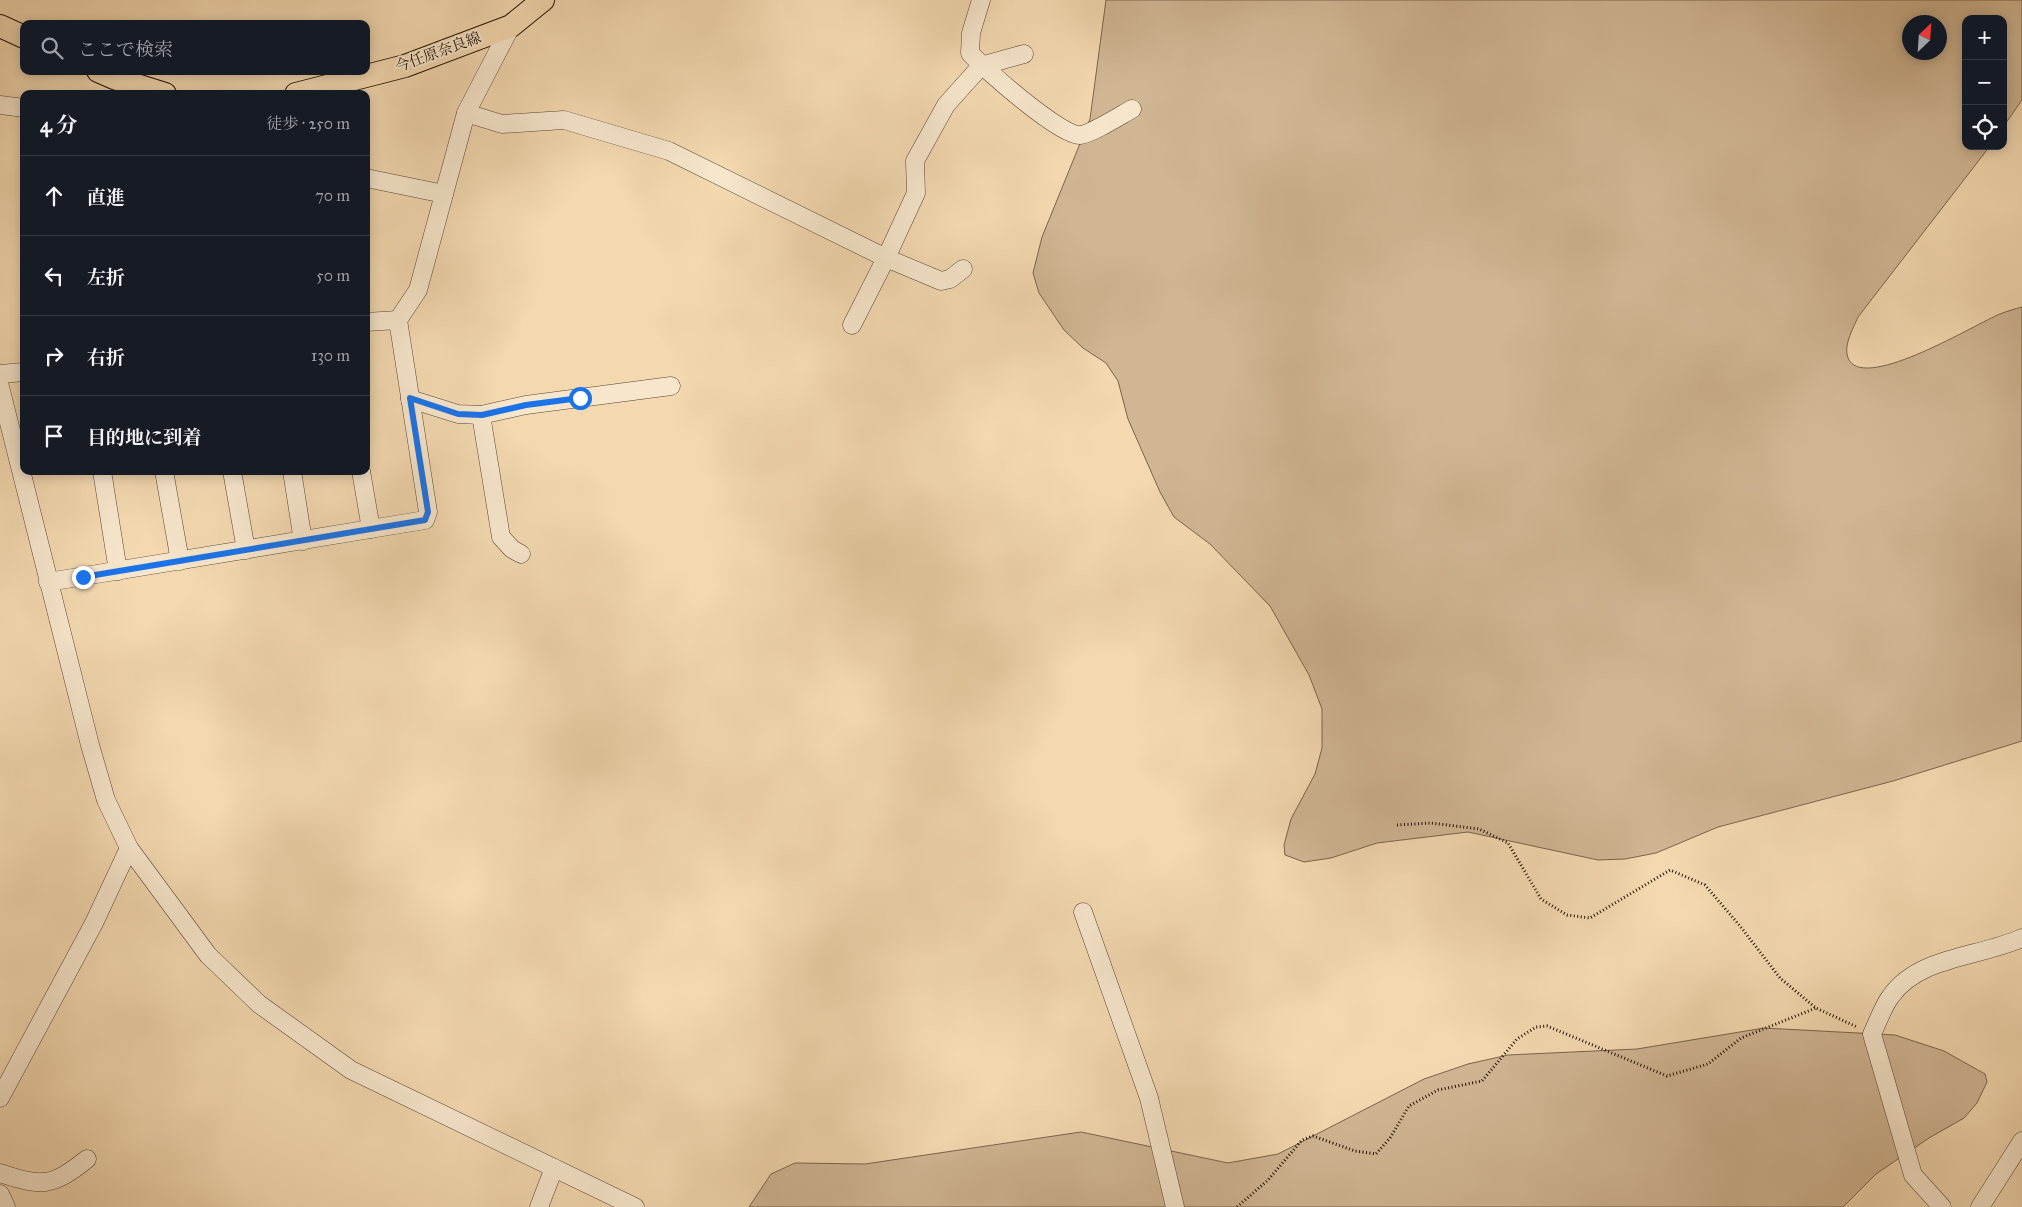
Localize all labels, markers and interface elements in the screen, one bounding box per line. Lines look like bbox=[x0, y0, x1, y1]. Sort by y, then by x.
north arrow bbox=[1902, 15, 1947, 60]
map controls bbox=[1962, 15, 2007, 150]
button: + bbox=[1962, 15, 2007, 60]
search box bbox=[20, 20, 370, 75]
street label: 今任原奈良線 bbox=[393, 28, 483, 76]
icon: search bbox=[38, 34, 66, 62]
text: ここで検索 bbox=[78, 38, 173, 61]
button: − bbox=[1962, 60, 2007, 105]
button: locate bbox=[1962, 105, 2007, 150]
text: 4 分 bbox=[40, 112, 77, 138]
text: 徒歩 · 250 m bbox=[266, 114, 350, 133]
icon: ahead bbox=[40, 182, 68, 210]
text: 直進 bbox=[87, 186, 125, 209]
text: 70 m bbox=[315, 186, 350, 205]
icon: left bbox=[40, 262, 68, 290]
text: 左折 bbox=[87, 266, 125, 289]
text: 50 m bbox=[316, 266, 350, 285]
icon: right bbox=[40, 342, 68, 370]
text: 右折 bbox=[87, 346, 125, 369]
text: 130 m bbox=[311, 346, 350, 365]
route start bbox=[569, 387, 592, 410]
icon: arrive bbox=[40, 422, 68, 450]
text: 目的地に到着 bbox=[87, 426, 201, 449]
route end bbox=[72, 566, 95, 589]

